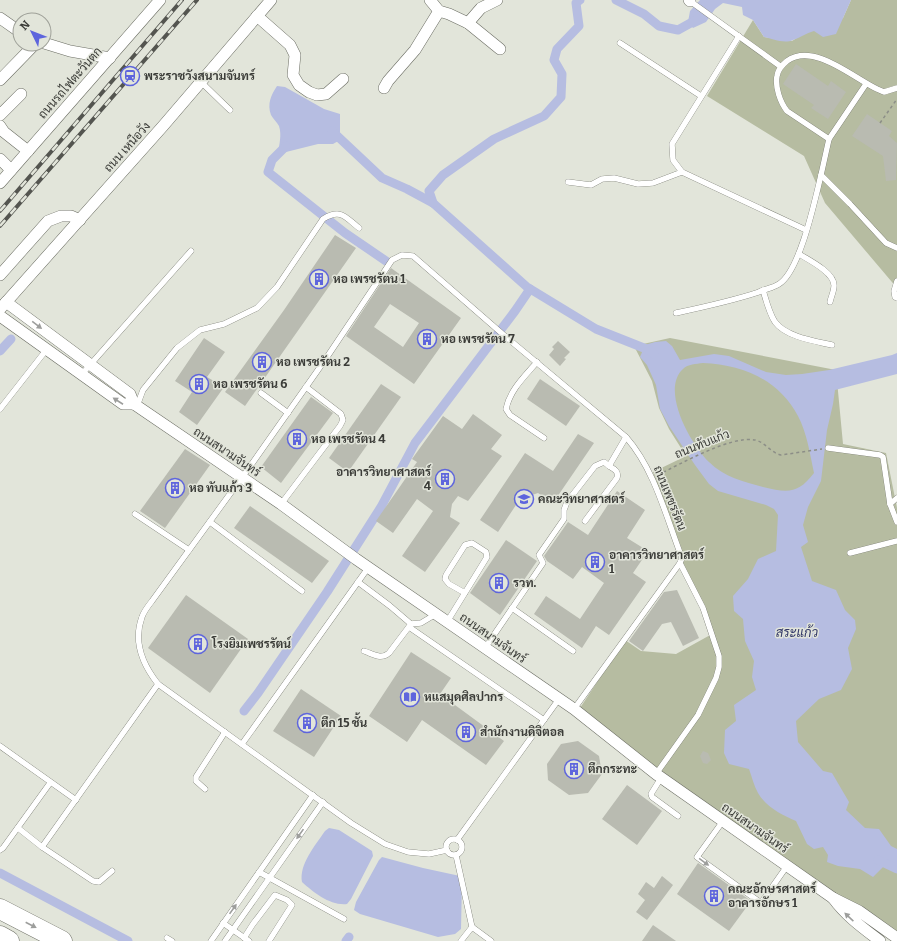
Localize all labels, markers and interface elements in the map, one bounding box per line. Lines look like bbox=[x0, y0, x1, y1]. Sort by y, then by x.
north arrow bbox=[12, 12, 52, 52]
text: N bbox=[17, 18, 33, 33]
street label: ถนนรถไฟตะวันตก bbox=[34, 44, 105, 122]
station icon: พระราชวังสนามจันทร์ bbox=[119, 65, 141, 87]
place label: พระราชวังสนามจันทร์ bbox=[144, 68, 256, 83]
street label: ถนน เหนือวัง bbox=[101, 119, 153, 175]
building icon: หอ เพรชรัตน 1 bbox=[308, 268, 330, 290]
place label: หอ เพรชรัตน 1 bbox=[333, 272, 406, 286]
one-way arrow bbox=[32, 321, 42, 329]
building icon: หอ เพรชรัตน 7 bbox=[416, 328, 438, 350]
place label: หอ เพรชรัตน 7 bbox=[441, 332, 515, 346]
building icon: หอ เพรชรัตน 2 bbox=[251, 351, 273, 373]
place label: หอ เพรชรัตน 2 bbox=[276, 355, 350, 369]
building icon: หอ เพรชรัตน 6 bbox=[188, 373, 210, 395]
place label: หอ เพรชรัตน 6 bbox=[213, 377, 287, 391]
one-way arrow bbox=[112, 397, 124, 404]
street label: ถนนสนามจันทร์ bbox=[191, 424, 264, 480]
street label: ถนนทับแก้ว bbox=[673, 427, 731, 461]
building icon: หอ เพรชรัตน 4 bbox=[286, 428, 308, 450]
place label: หอ เพรชรัตน 4 bbox=[311, 432, 386, 446]
place label: อาคารวิทยาศาสตร์ 4 bbox=[336, 464, 432, 493]
street label: ถนนเพชรรัตน bbox=[651, 464, 689, 533]
building icon: อาคารวิทยาศาสตร์ 4 bbox=[434, 468, 456, 490]
building icon: หอ ทับแก้ว 3 bbox=[164, 477, 186, 499]
place label: หอ ทับแก้ว 3 bbox=[189, 480, 252, 495]
school or university icon: คณะวิทยาศาสตร์ bbox=[513, 488, 535, 510]
place label: คณะวิทยาศาสตร์ bbox=[538, 491, 626, 506]
place label: อาคารวิทยาศาสตร์ 1 bbox=[609, 547, 705, 576]
building icon: อาคารวิทยาศาสตร์ 1 bbox=[584, 551, 606, 573]
building icon: รวท. bbox=[488, 572, 510, 594]
place label: รวท. bbox=[513, 576, 537, 590]
street label: ถนนสนามจันทร์ bbox=[457, 609, 530, 666]
water label: สระแก้ว bbox=[776, 624, 819, 640]
building icon: โรงยิมเพชรรัตน์ bbox=[187, 633, 209, 655]
place label: โรงยิมเพชรรัตน์ bbox=[211, 636, 292, 651]
library icon: หแสมุดศิลปากร bbox=[399, 686, 421, 708]
place label: หแสมุดศิลปากร bbox=[424, 690, 503, 705]
building icon: ตึก 15 ชั้น bbox=[296, 712, 318, 734]
place label: ตึก 15 ชั้น bbox=[321, 712, 368, 730]
building icon: สำนักงานดิจิตอล bbox=[455, 721, 477, 743]
place label: สำนักงานดิจิตอล bbox=[480, 725, 564, 739]
building icon: ตึกกระทะ bbox=[563, 758, 585, 780]
place label: ตึกกระทะ bbox=[588, 762, 638, 776]
street label: ถนนสนามจันทร์ bbox=[719, 799, 792, 856]
one-way arrow bbox=[296, 829, 304, 840]
one-way arrow bbox=[699, 858, 710, 866]
place label: คณะอักษรศาสตร์ อาคารอักษร 1 bbox=[728, 881, 817, 910]
building icon: คณะอักษรศาสตร์ อาคารอักษร 1 bbox=[703, 885, 725, 907]
one-way arrow bbox=[229, 904, 237, 914]
one-way arrow bbox=[844, 912, 854, 922]
one-way arrow bbox=[25, 922, 37, 928]

